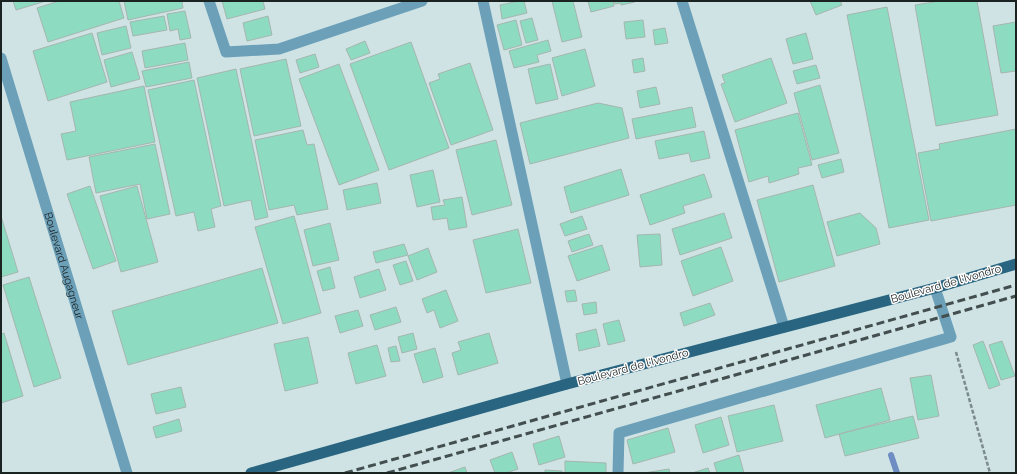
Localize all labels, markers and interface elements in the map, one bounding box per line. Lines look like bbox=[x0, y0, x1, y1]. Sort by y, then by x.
street label: Boulevard Augagneur bbox=[42, 211, 86, 321]
street label: Boulevard de l'Ivondro bbox=[889, 262, 1003, 306]
street label: Boulevard de l'Ivondro bbox=[576, 346, 690, 388]

